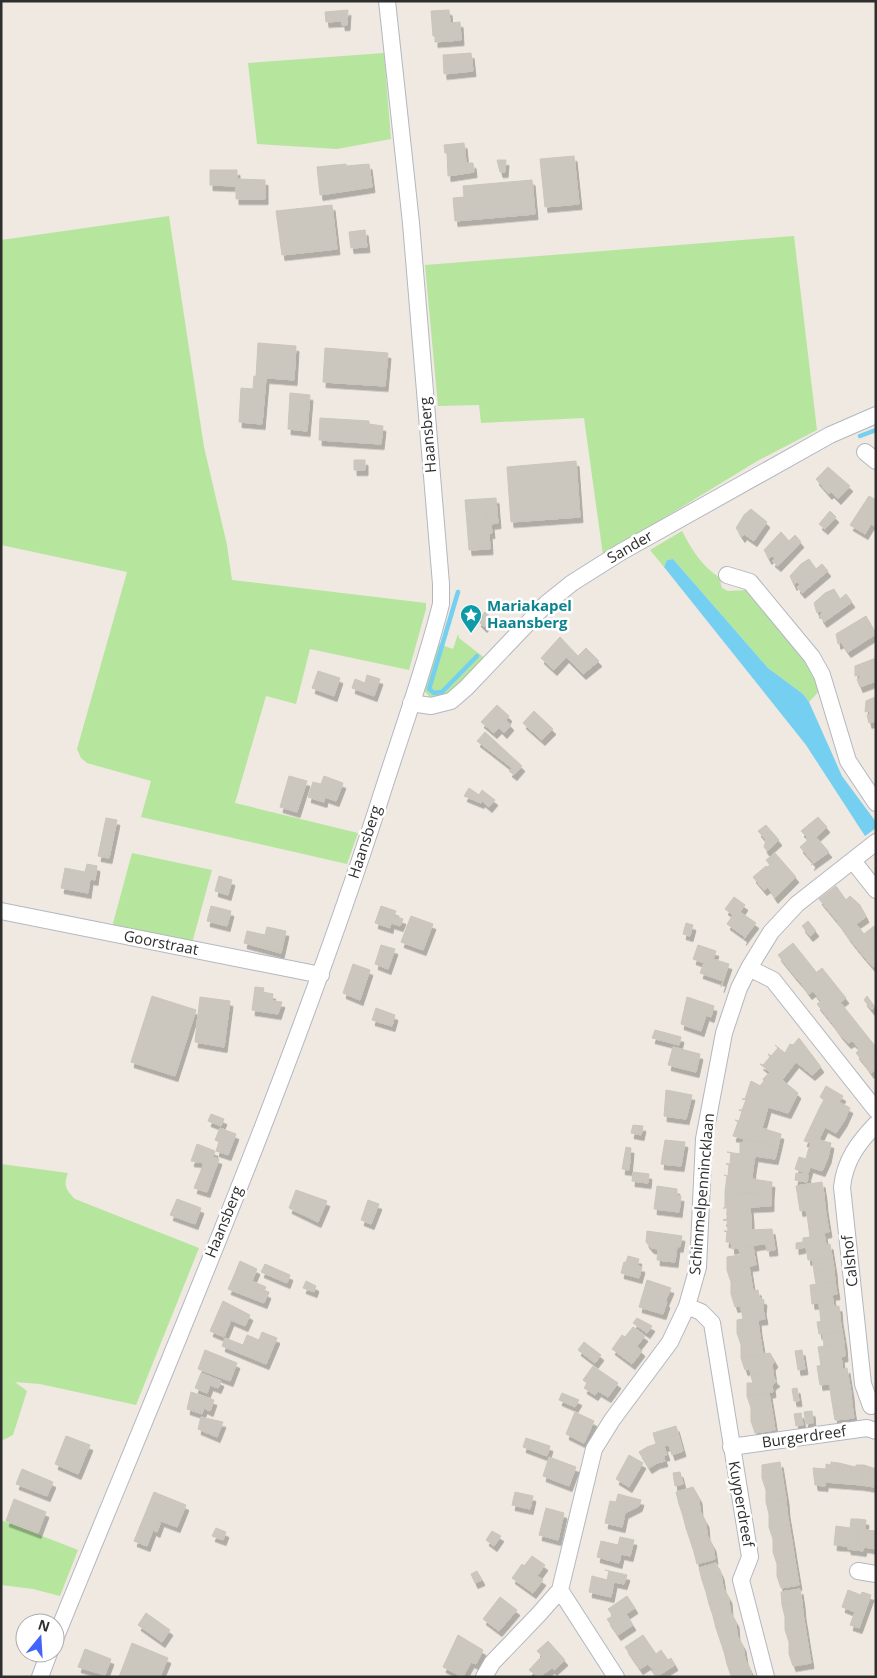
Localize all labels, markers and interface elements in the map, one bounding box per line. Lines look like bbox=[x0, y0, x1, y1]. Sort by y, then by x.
street label: Haansberg bbox=[414, 396, 440, 474]
street label: Sander bbox=[603, 525, 656, 567]
place label: Mariakapel Haansberg bbox=[487, 595, 572, 632]
place icon: Mariakapel Haansberg bbox=[459, 603, 483, 634]
street label: Haansberg bbox=[343, 802, 385, 881]
street label: Goorstraat bbox=[122, 925, 200, 959]
street label: Schimmelpennincklaan bbox=[684, 1112, 718, 1276]
street label: Haansberg bbox=[200, 1183, 247, 1261]
street label: Calshof bbox=[836, 1233, 862, 1288]
street label: Burgerdreef bbox=[760, 1420, 848, 1452]
street label: Kuyperdreef bbox=[725, 1459, 760, 1549]
north arrow bbox=[15, 1613, 65, 1663]
text: N bbox=[36, 1614, 53, 1636]

